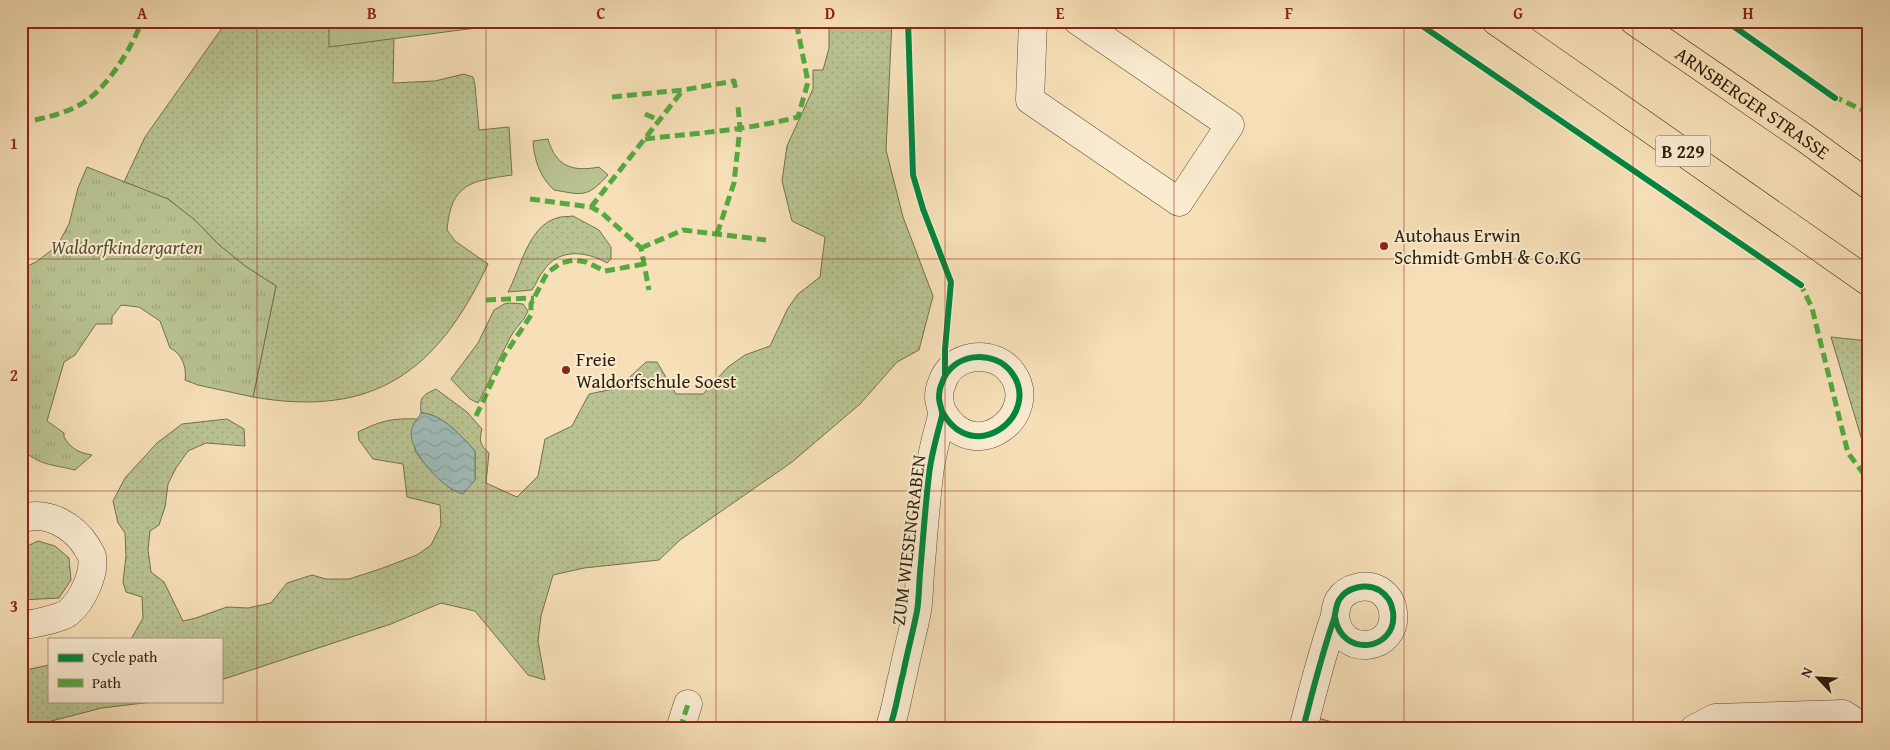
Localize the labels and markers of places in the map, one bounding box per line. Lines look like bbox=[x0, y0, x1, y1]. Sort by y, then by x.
place label: Autohaus Erwin Schmidt GmbH & Co.KG bbox=[1394, 221, 1581, 271]
marker: Autohaus Erwin Schmidt GmbH & Co.KG bbox=[1378, 240, 1390, 252]
place label: Freie Waldorfschule Soest bbox=[576, 345, 737, 395]
marker: Freie Waldorfschule Soest bbox=[560, 364, 572, 376]

